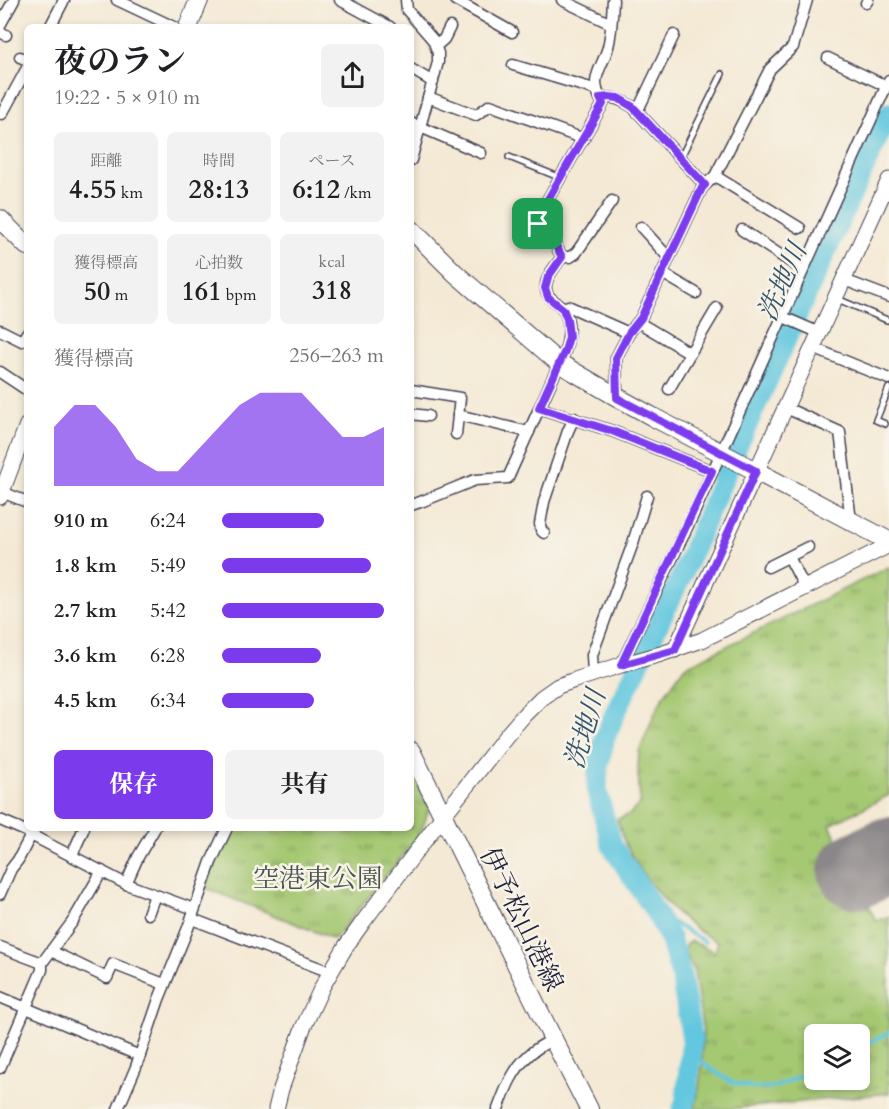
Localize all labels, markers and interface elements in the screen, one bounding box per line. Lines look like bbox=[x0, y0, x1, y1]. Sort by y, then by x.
text: 夜のラン bbox=[54, 39, 186, 84]
button: share bbox=[321, 44, 384, 107]
text: 19:22 · 5 × 910 m bbox=[54, 84, 200, 111]
text: 距離 bbox=[90, 150, 122, 172]
text: 時間 bbox=[203, 150, 235, 172]
text: ペース bbox=[308, 150, 356, 172]
text: 4.55 bbox=[69, 172, 117, 207]
text: 28:13 bbox=[189, 172, 249, 207]
text: 6:12 bbox=[292, 172, 340, 207]
text: km bbox=[117, 182, 143, 204]
text: /km bbox=[340, 182, 372, 204]
pin bbox=[512, 198, 563, 249]
icon: arrive bbox=[521, 207, 554, 240]
water label: 洗地川 bbox=[749, 235, 817, 327]
text: kcal bbox=[319, 251, 345, 273]
text: 獲得標高 bbox=[74, 252, 138, 274]
text: 心拍数 bbox=[195, 252, 243, 274]
text: 318 bbox=[312, 273, 352, 308]
text: 50 bbox=[84, 274, 110, 309]
text: 161 bbox=[182, 274, 222, 309]
text: m bbox=[110, 284, 128, 306]
text: bpm bbox=[222, 284, 256, 306]
text: 256–263 m bbox=[289, 342, 384, 369]
text: 獲得標高 bbox=[54, 345, 134, 372]
text: 910 m bbox=[54, 507, 109, 534]
text: 6:24 bbox=[150, 507, 186, 534]
text: 1.8 km bbox=[54, 552, 117, 579]
text: 5:49 bbox=[150, 552, 186, 579]
text: 2.7 km bbox=[54, 597, 117, 624]
text: 5:42 bbox=[150, 597, 186, 624]
text: 3.6 km bbox=[54, 642, 117, 669]
text: 6:28 bbox=[150, 642, 186, 669]
water label: 洗地川 bbox=[556, 682, 616, 773]
text: 4.5 km bbox=[54, 687, 117, 714]
text: 6:34 bbox=[150, 687, 186, 714]
button: 保存 bbox=[54, 750, 213, 819]
button: 共有 bbox=[225, 750, 384, 819]
street label: 伊予松山港線 bbox=[472, 841, 571, 997]
park label: 空港東公園 bbox=[253, 861, 383, 896]
map controls bbox=[804, 1024, 870, 1090]
button: layers bbox=[804, 1024, 870, 1090]

